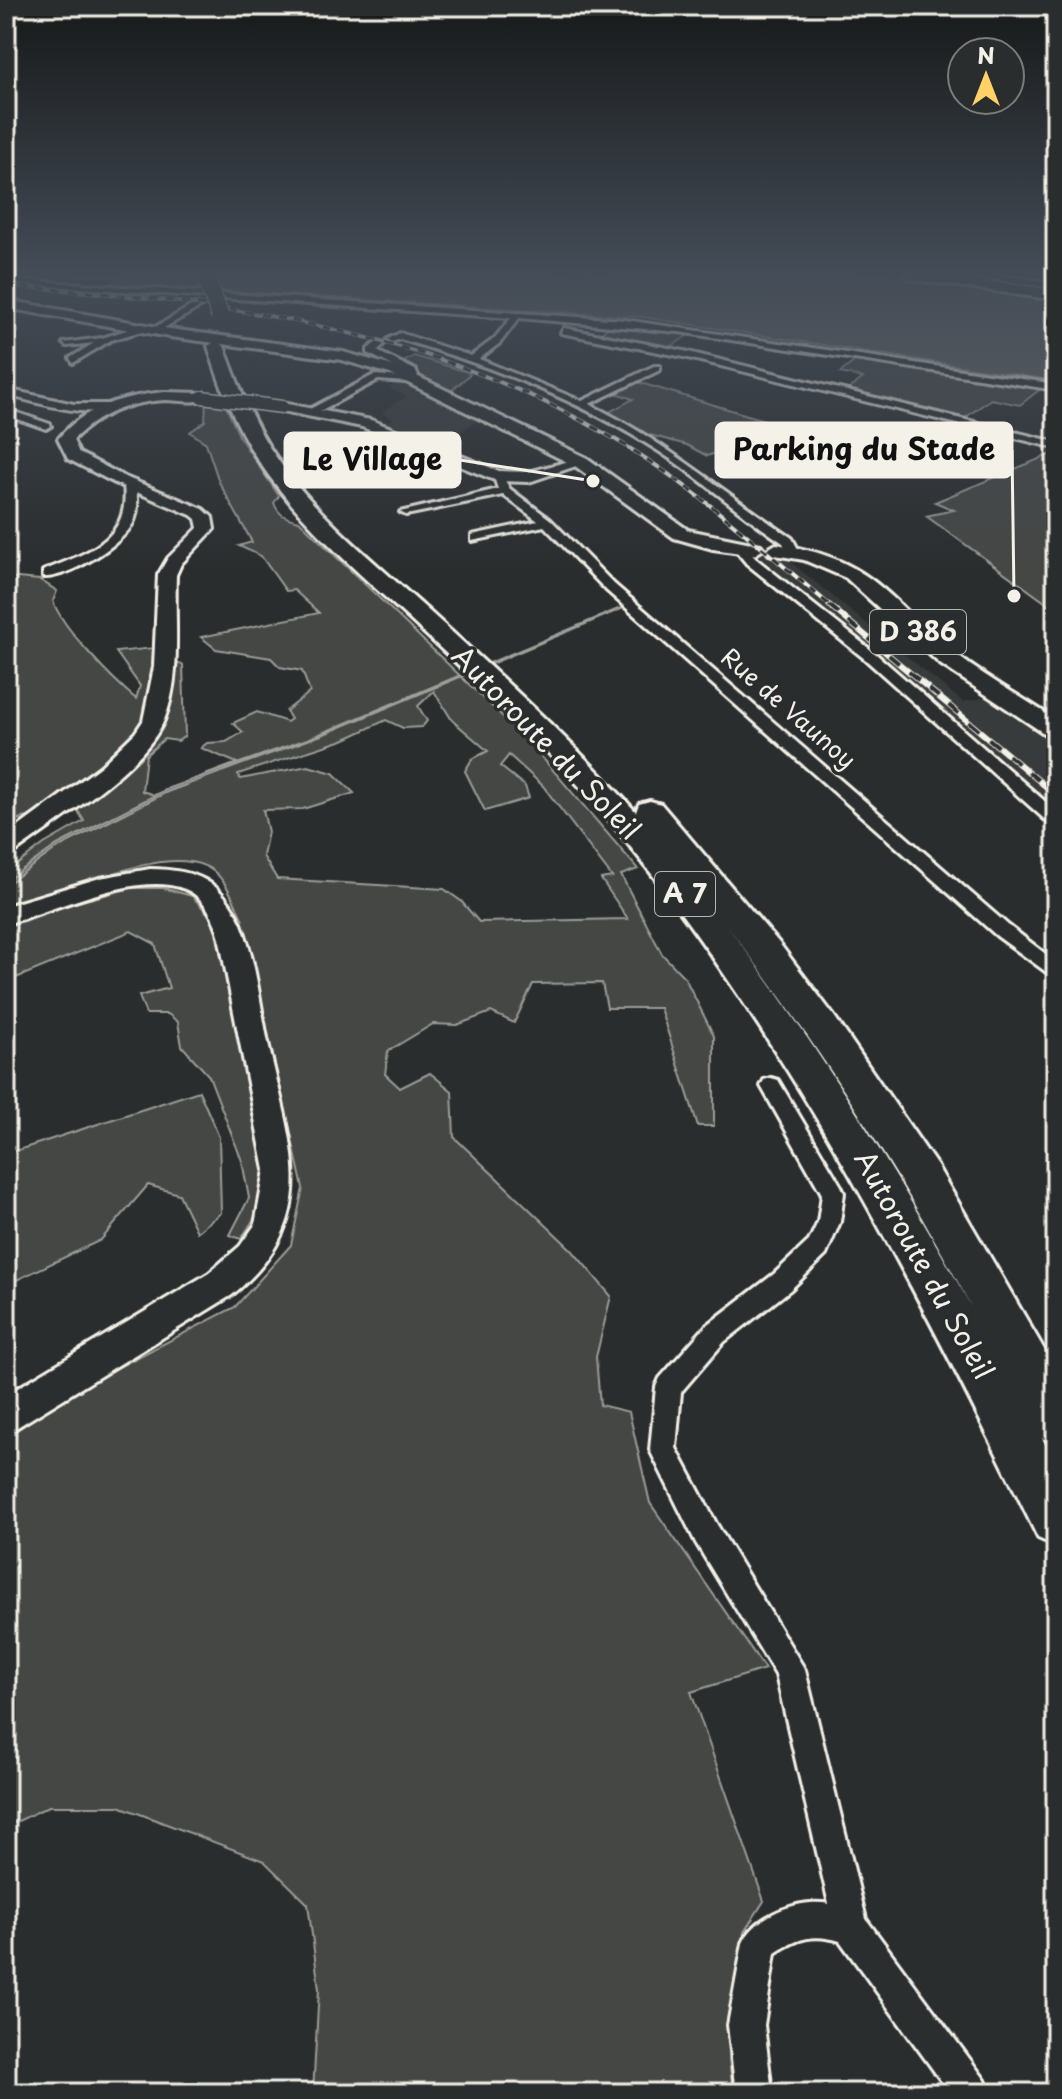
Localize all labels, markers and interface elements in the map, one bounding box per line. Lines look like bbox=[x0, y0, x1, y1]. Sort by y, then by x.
north arrow bbox=[946, 36, 1026, 116]
text: N bbox=[977, 38, 995, 71]
callout: Parking du Stade bbox=[716, 423, 1012, 477]
text: Parking du Stade bbox=[733, 425, 995, 470]
callout: Le Village bbox=[285, 433, 460, 487]
text: Le Village bbox=[302, 435, 442, 480]
road number: D 386 bbox=[870, 610, 966, 654]
street label: Autoroute du Soleil bbox=[443, 635, 652, 849]
street label: Rue de Vaunoy bbox=[714, 639, 865, 776]
road number: A 7 bbox=[655, 872, 715, 916]
street label: Autoroute du Soleil bbox=[844, 1142, 1006, 1387]

